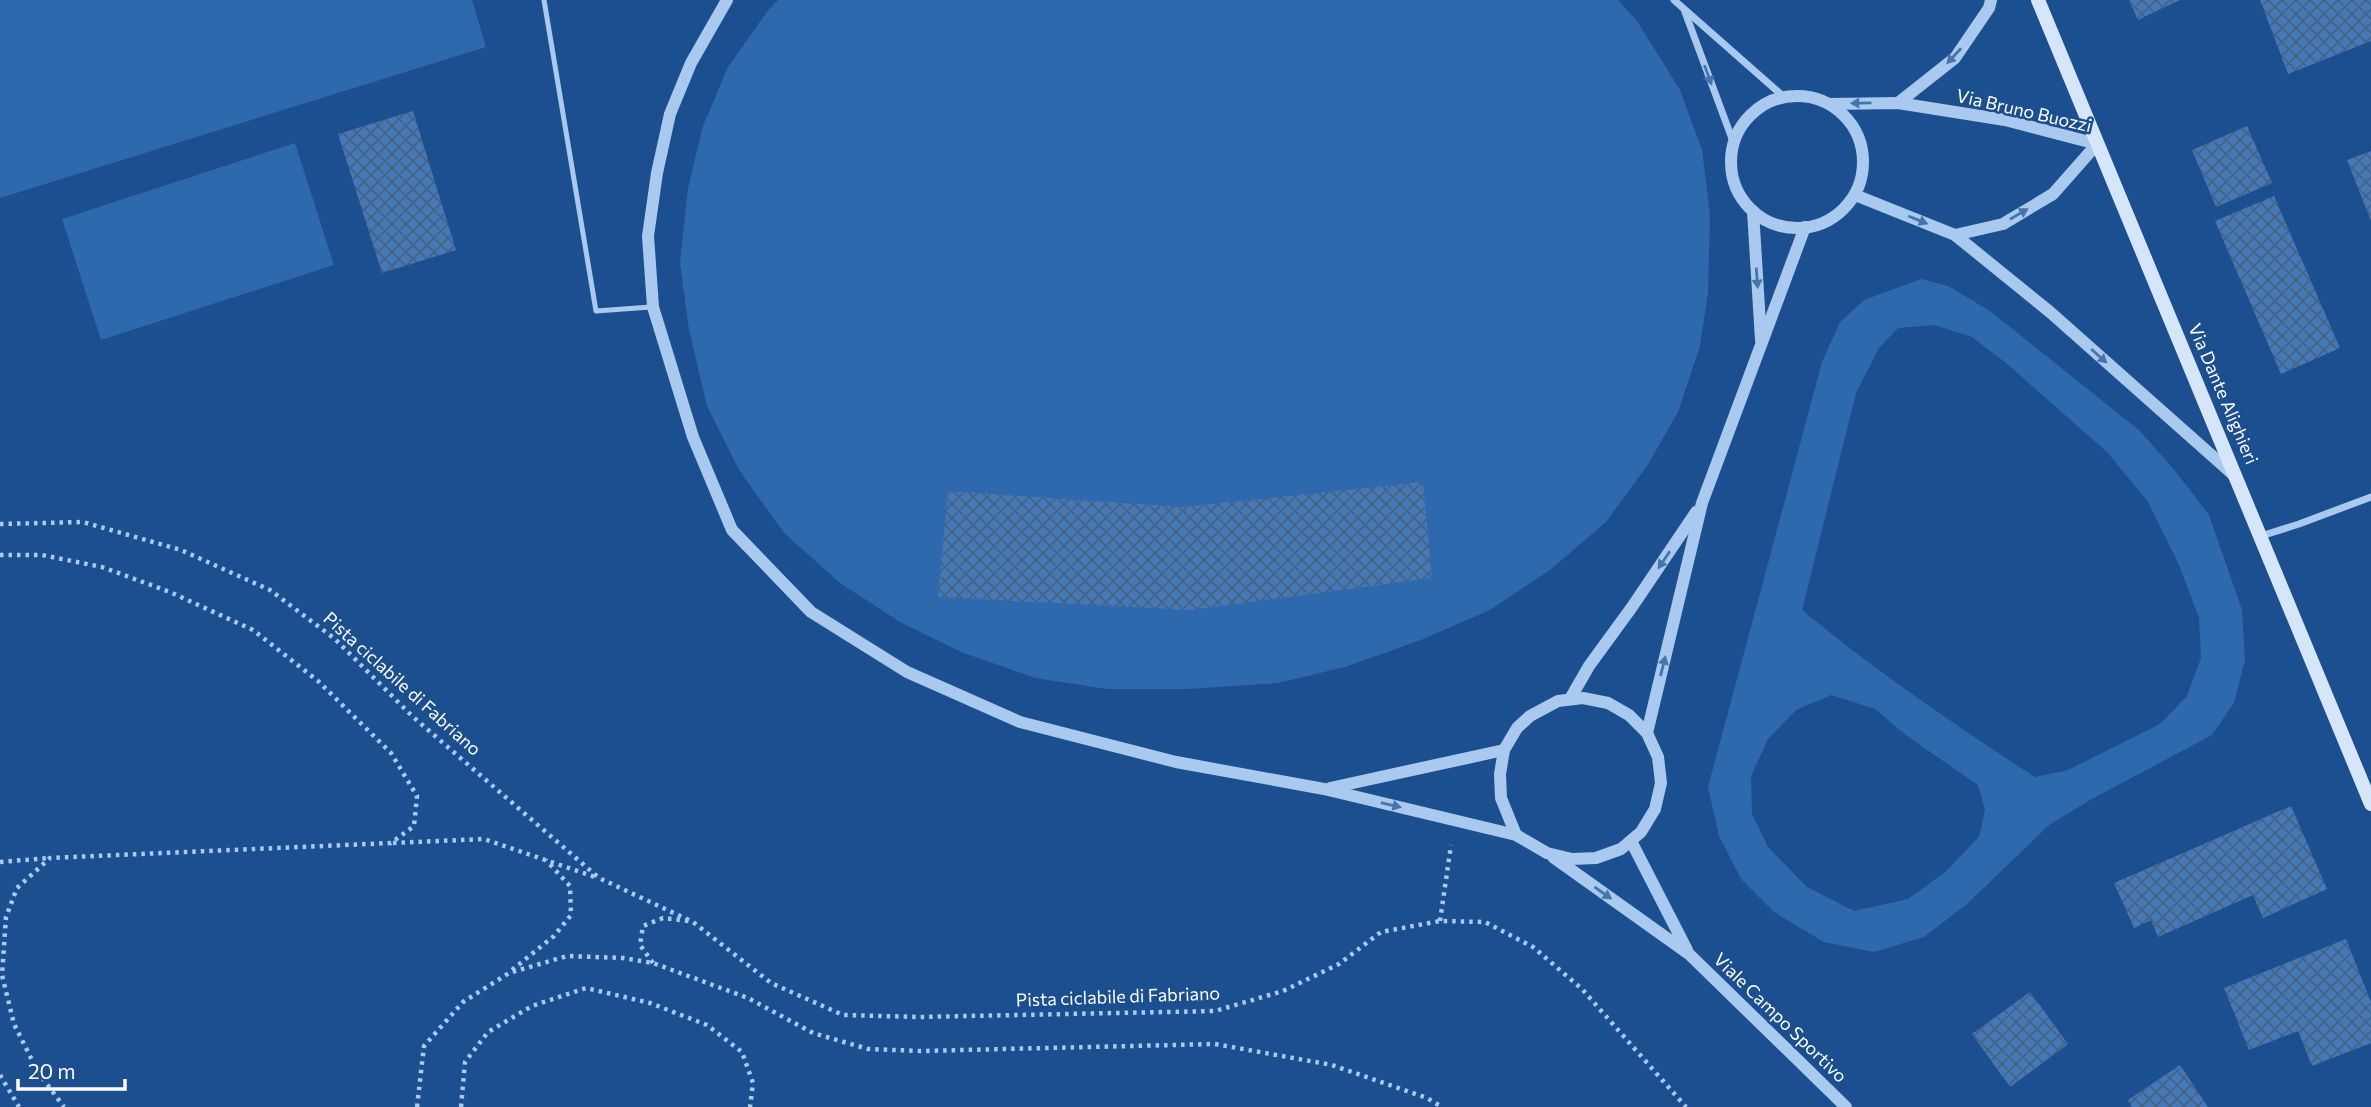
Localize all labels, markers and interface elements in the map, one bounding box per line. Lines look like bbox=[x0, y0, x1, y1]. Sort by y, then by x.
one-way arrow bbox=[1946, 47, 1962, 65]
one-way arrow bbox=[1703, 65, 1714, 86]
street label: Via Bruno Buozzi bbox=[1954, 84, 2094, 136]
one-way arrow bbox=[1850, 97, 1872, 109]
one-way arrow bbox=[2009, 208, 2029, 220]
one-way arrow bbox=[1908, 215, 1929, 226]
one-way arrow bbox=[1752, 267, 1763, 289]
street label: Via Dante Alighieri bbox=[2184, 320, 2263, 467]
one-way arrow bbox=[2090, 347, 2107, 363]
one-way arrow bbox=[1657, 551, 1671, 569]
street label: Pista ciclabile di Fabriano bbox=[319, 607, 486, 760]
one-way arrow bbox=[1658, 655, 1669, 677]
one-way arrow bbox=[1380, 800, 1402, 811]
one-way arrow bbox=[1594, 886, 1612, 900]
street label: Viale Campo Sportivo bbox=[1709, 948, 1852, 1087]
street label: Pista ciclabile di Fabriano bbox=[1015, 981, 1220, 1011]
scale bar bbox=[18, 1048, 124, 1092]
text: 20 m bbox=[28, 1058, 76, 1083]

